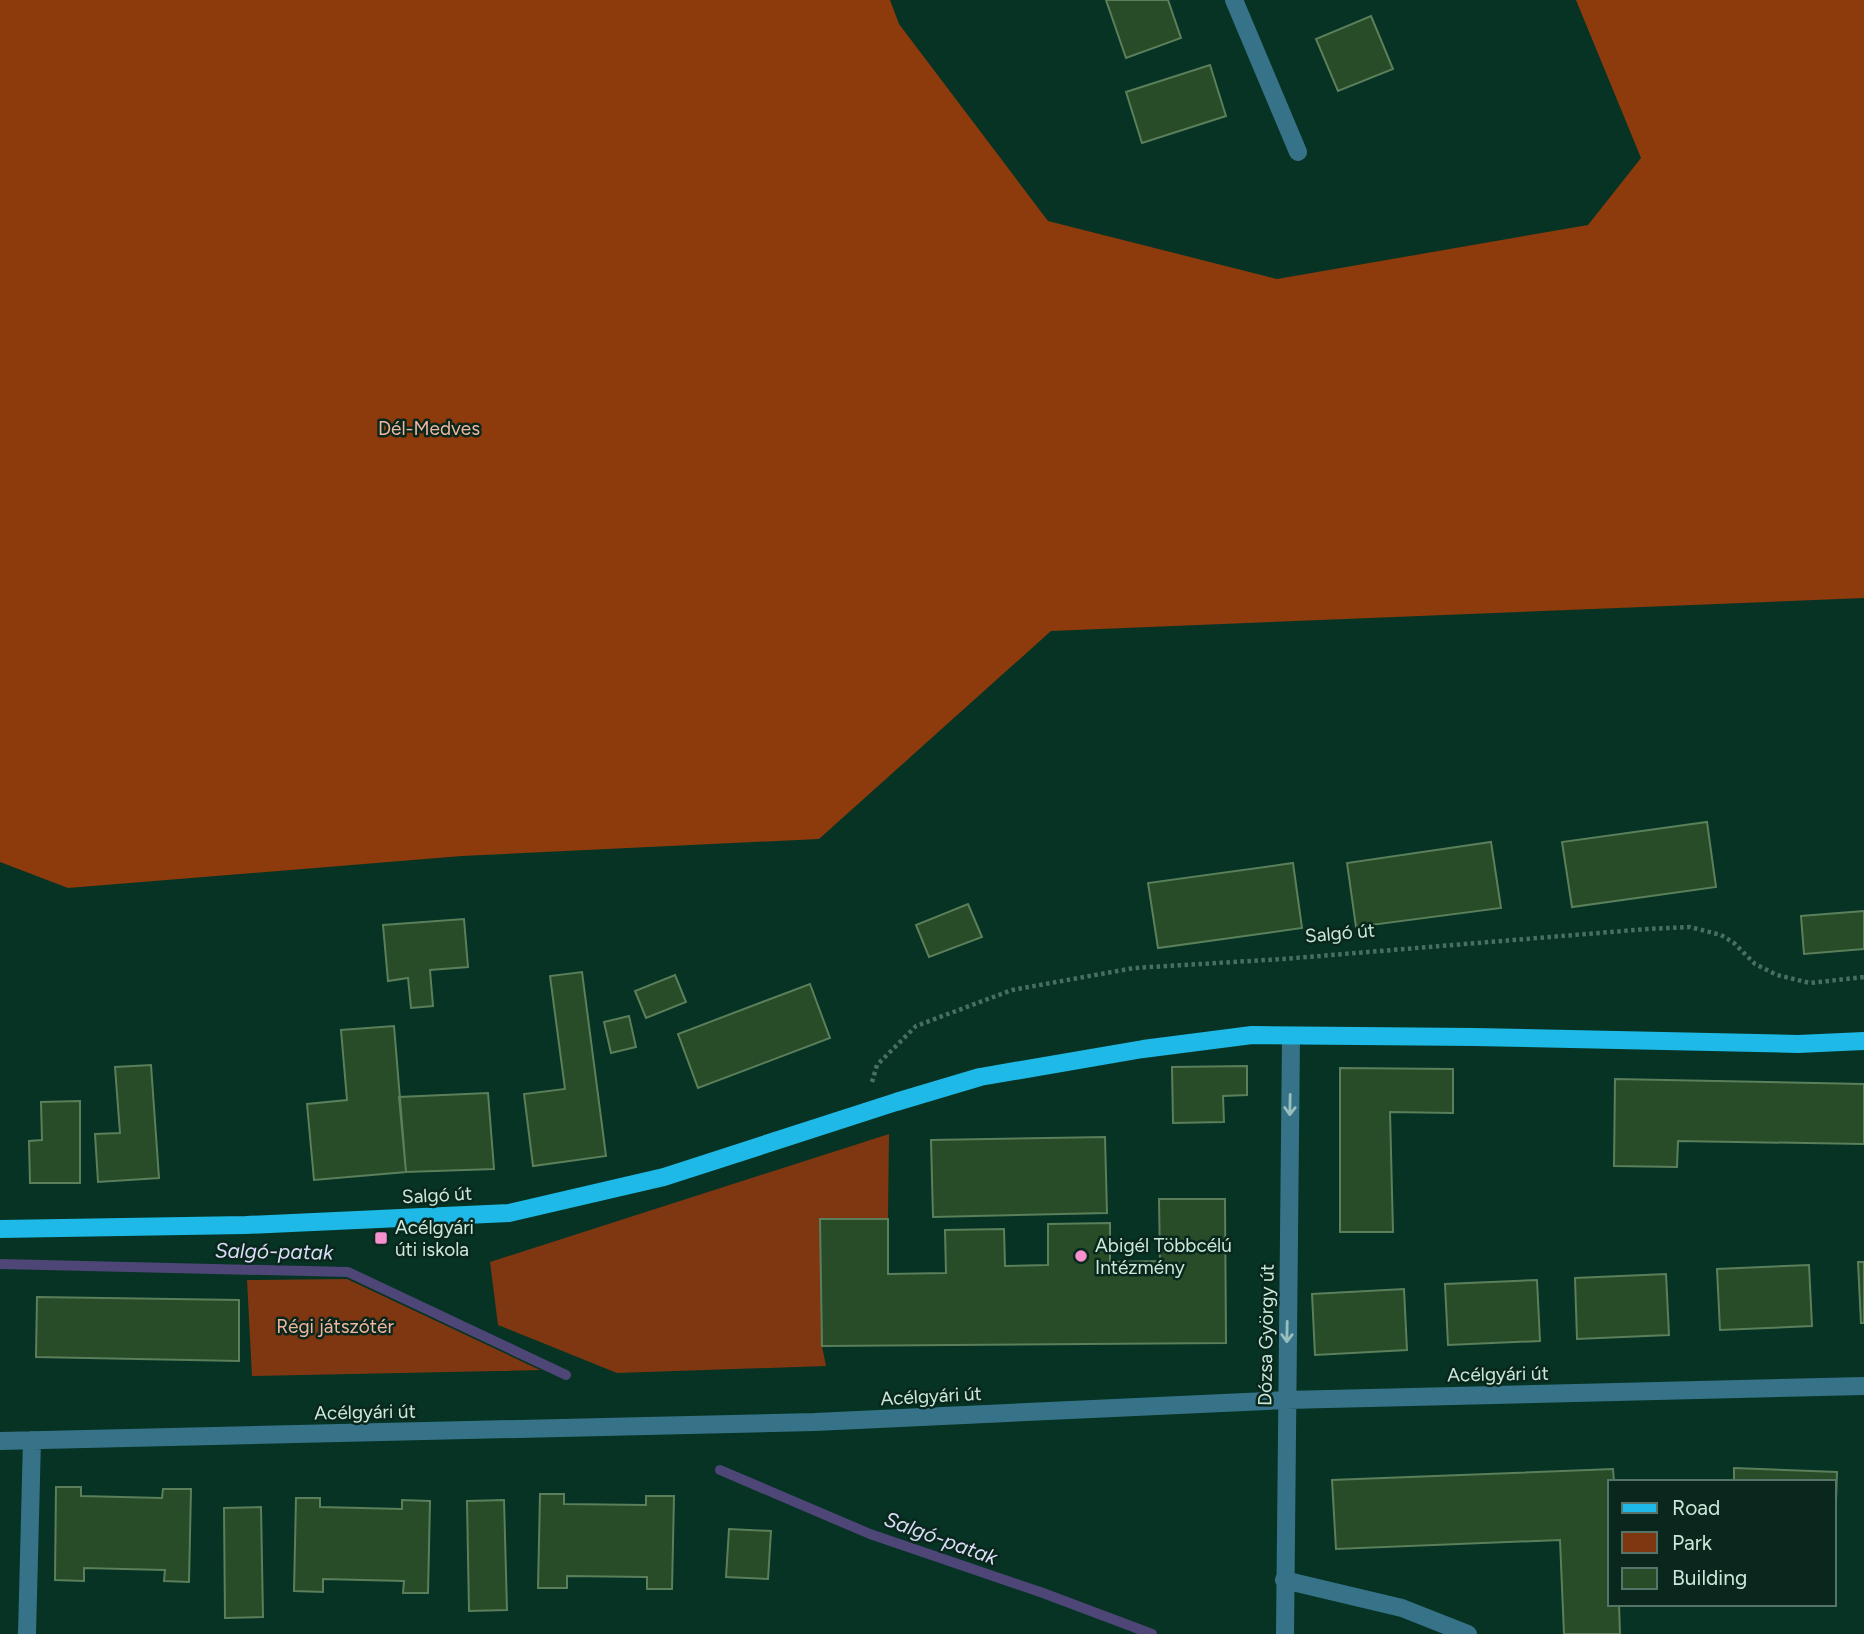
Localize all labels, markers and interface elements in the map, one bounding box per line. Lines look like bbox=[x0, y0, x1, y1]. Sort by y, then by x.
park label: Dél-Medves bbox=[378, 417, 480, 440]
street label: Salgó út bbox=[1304, 918, 1376, 948]
one-way arrow bbox=[1283, 1093, 1297, 1116]
street label: Salgó út bbox=[401, 1182, 473, 1208]
place label: Acélgyári úti iskola bbox=[395, 1216, 474, 1261]
marker: Acélgyári úti iskola bbox=[373, 1230, 389, 1246]
place label: Abigél Többcélú Intézmény bbox=[1095, 1234, 1232, 1279]
water label: Salgó-patak bbox=[215, 1237, 334, 1265]
marker: Abigél Többcélú Intézmény bbox=[1073, 1248, 1089, 1264]
street label: Dózsa György út bbox=[1253, 1264, 1279, 1406]
park label: Régi játszótér bbox=[276, 1315, 394, 1338]
one-way arrow bbox=[1280, 1321, 1294, 1344]
street label: Acélgyári út bbox=[1447, 1362, 1549, 1386]
street label: Acélgyári út bbox=[880, 1382, 982, 1410]
street label: Acélgyári út bbox=[314, 1400, 416, 1424]
legend bbox=[1608, 1480, 1836, 1606]
text: Road bbox=[1672, 1495, 1720, 1520]
water label: Salgó-patak bbox=[881, 1506, 1002, 1570]
text: Park bbox=[1672, 1530, 1713, 1555]
text: Building bbox=[1672, 1565, 1747, 1590]

